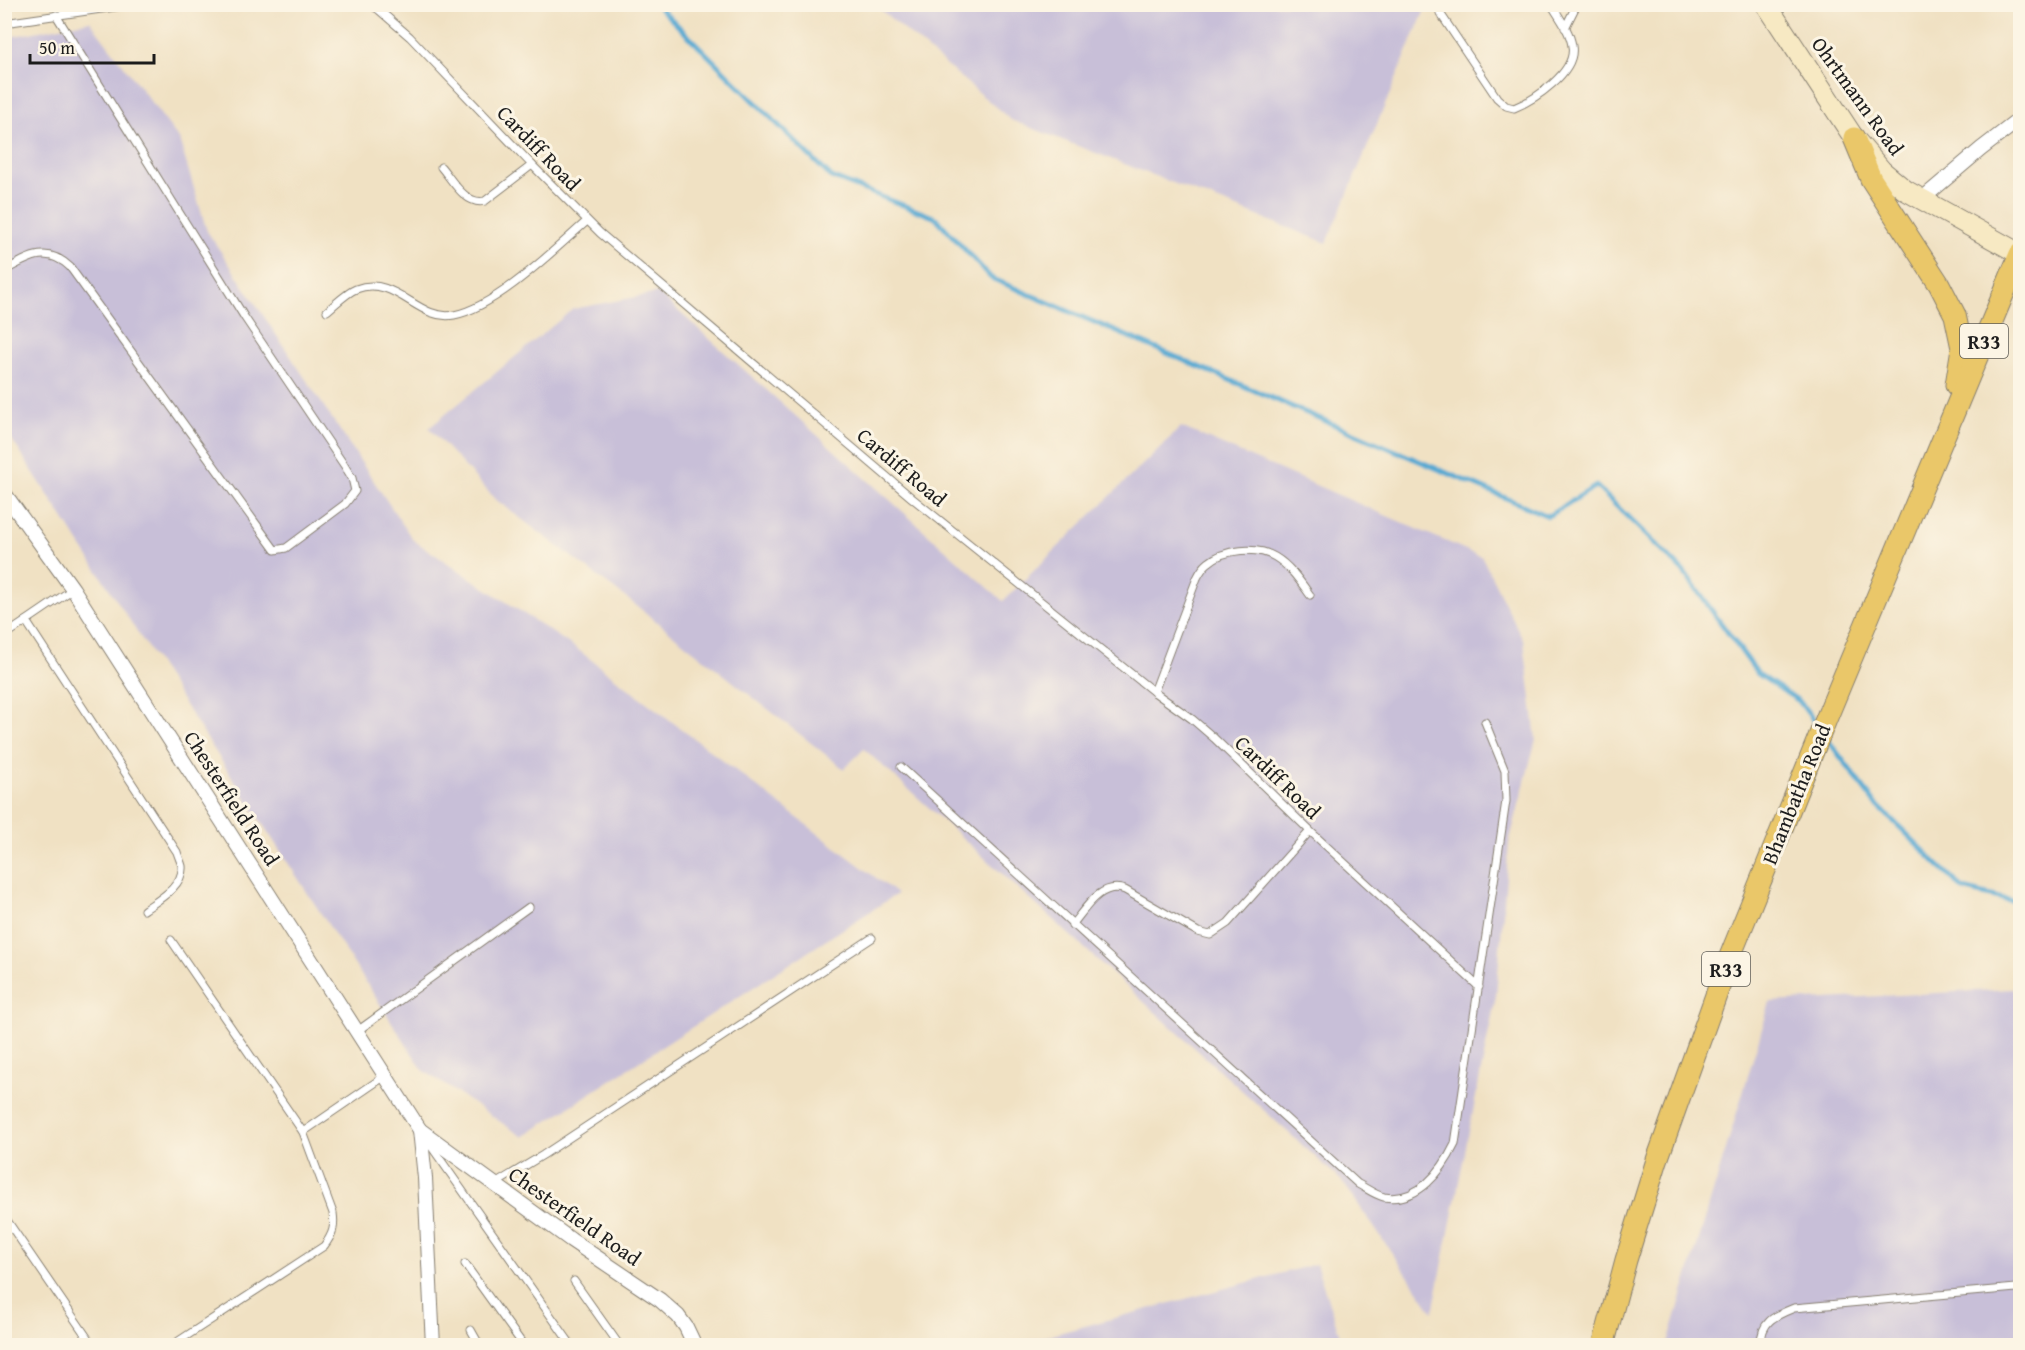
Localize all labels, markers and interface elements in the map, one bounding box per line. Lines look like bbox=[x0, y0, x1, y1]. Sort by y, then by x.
scale bar bbox=[30, 27, 154, 65]
street label: Ohrtmann Road bbox=[1804, 30, 1912, 162]
text: 50 m bbox=[39, 34, 75, 61]
street label: Cardiff Road bbox=[490, 98, 589, 199]
road number: R33 bbox=[1960, 324, 2008, 358]
street label: Cardiff Road bbox=[850, 420, 954, 514]
street label: Bhambatha Road bbox=[1754, 718, 1839, 869]
street label: Chesterfield Road bbox=[177, 724, 288, 872]
street label: Cardiff Road bbox=[1228, 728, 1329, 827]
road number: R33 bbox=[1702, 952, 1750, 986]
street label: Chesterfield Road bbox=[502, 1159, 648, 1274]

